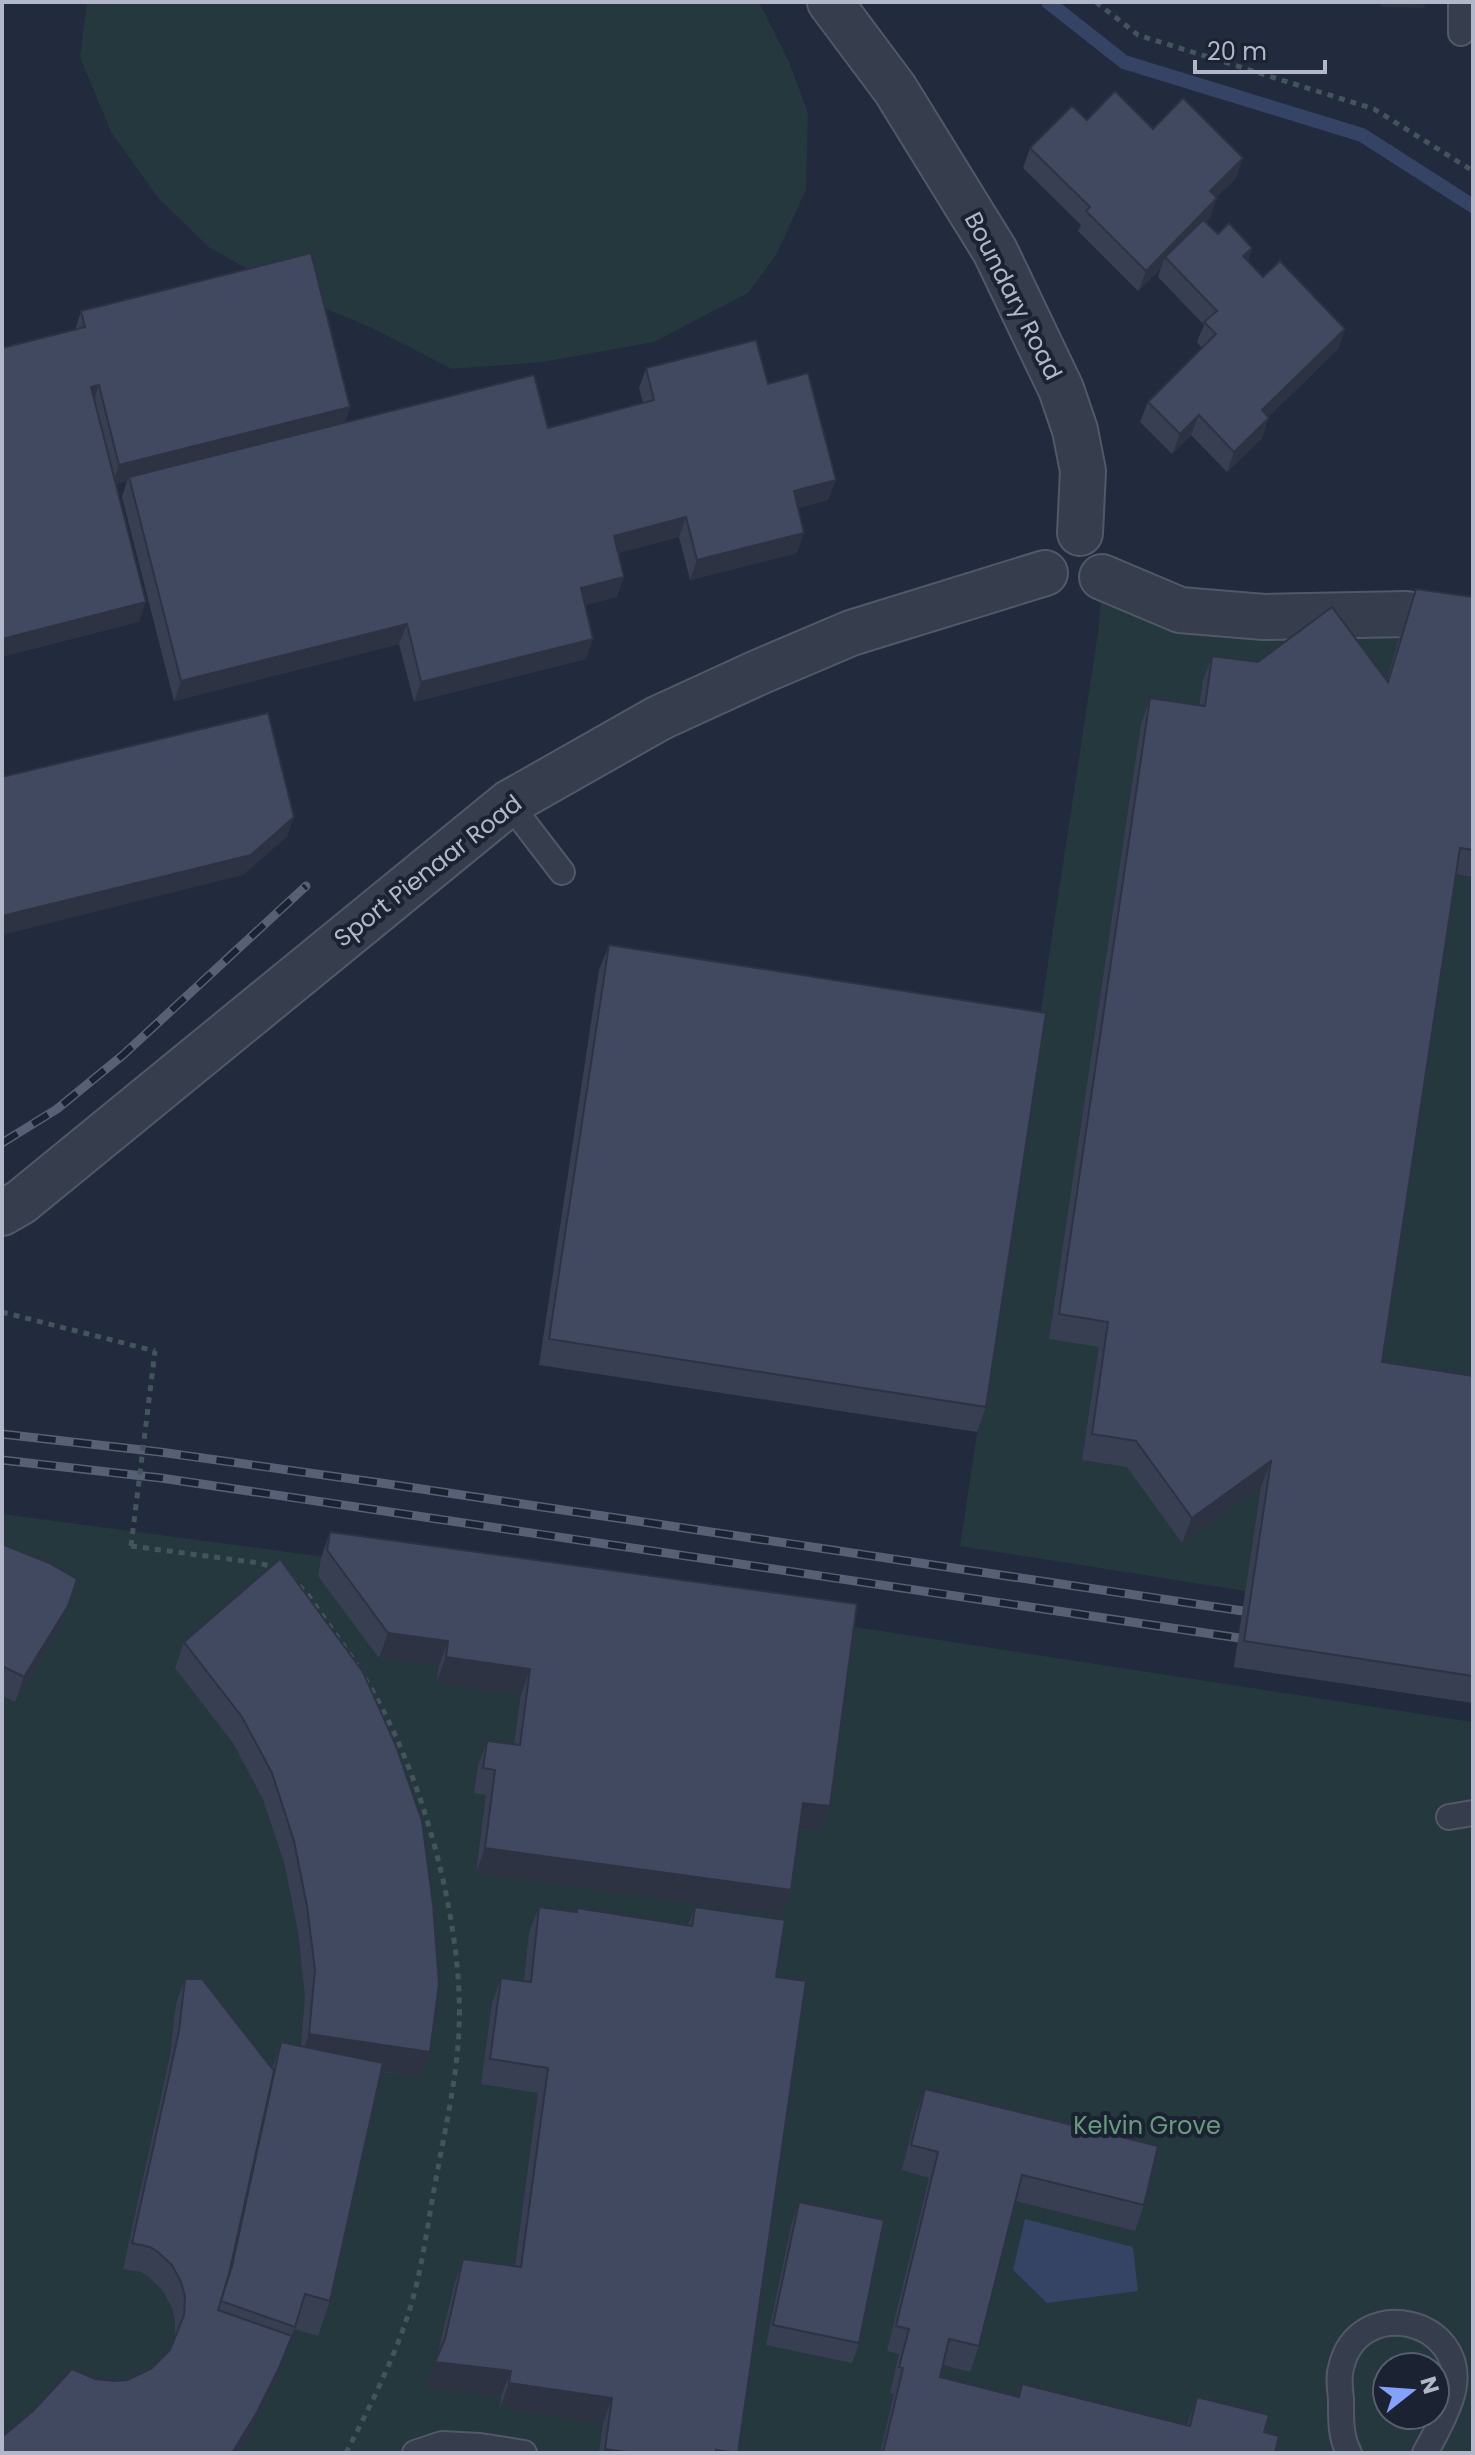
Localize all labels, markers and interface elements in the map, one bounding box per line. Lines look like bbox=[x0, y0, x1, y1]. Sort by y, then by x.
scale bar bbox=[1195, 24, 1325, 74]
text: 20 m bbox=[1207, 35, 1267, 68]
street label: Boundary Road bbox=[957, 206, 1070, 385]
street label: Sport Pienaar Road bbox=[327, 787, 528, 954]
park label: Kelvin Grove bbox=[1073, 2109, 1221, 2142]
north arrow bbox=[1371, 2351, 1451, 2431]
text: N bbox=[1412, 2373, 1447, 2398]

